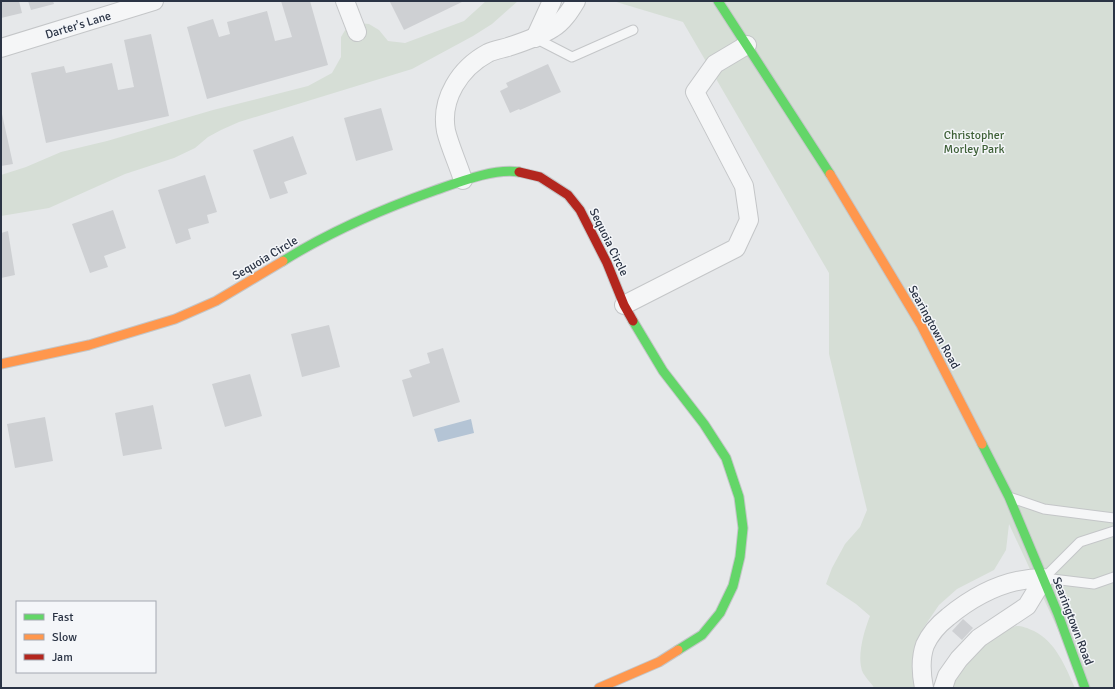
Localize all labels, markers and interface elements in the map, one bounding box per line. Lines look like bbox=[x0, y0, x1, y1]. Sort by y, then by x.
street label: Darter's Lane bbox=[43, 8, 113, 43]
park label: Christopher Morley Park bbox=[944, 128, 1005, 157]
street label: Sequoia Circle bbox=[586, 206, 631, 279]
street label: Sequoia Circle bbox=[230, 233, 301, 284]
street label: Searingtown Road bbox=[904, 283, 963, 372]
street label: Searingtown Road bbox=[1049, 575, 1096, 667]
legend bbox=[16, 601, 156, 673]
text: Fast bbox=[52, 610, 73, 625]
text: Slow bbox=[52, 630, 77, 645]
text: Jam bbox=[52, 650, 73, 665]

